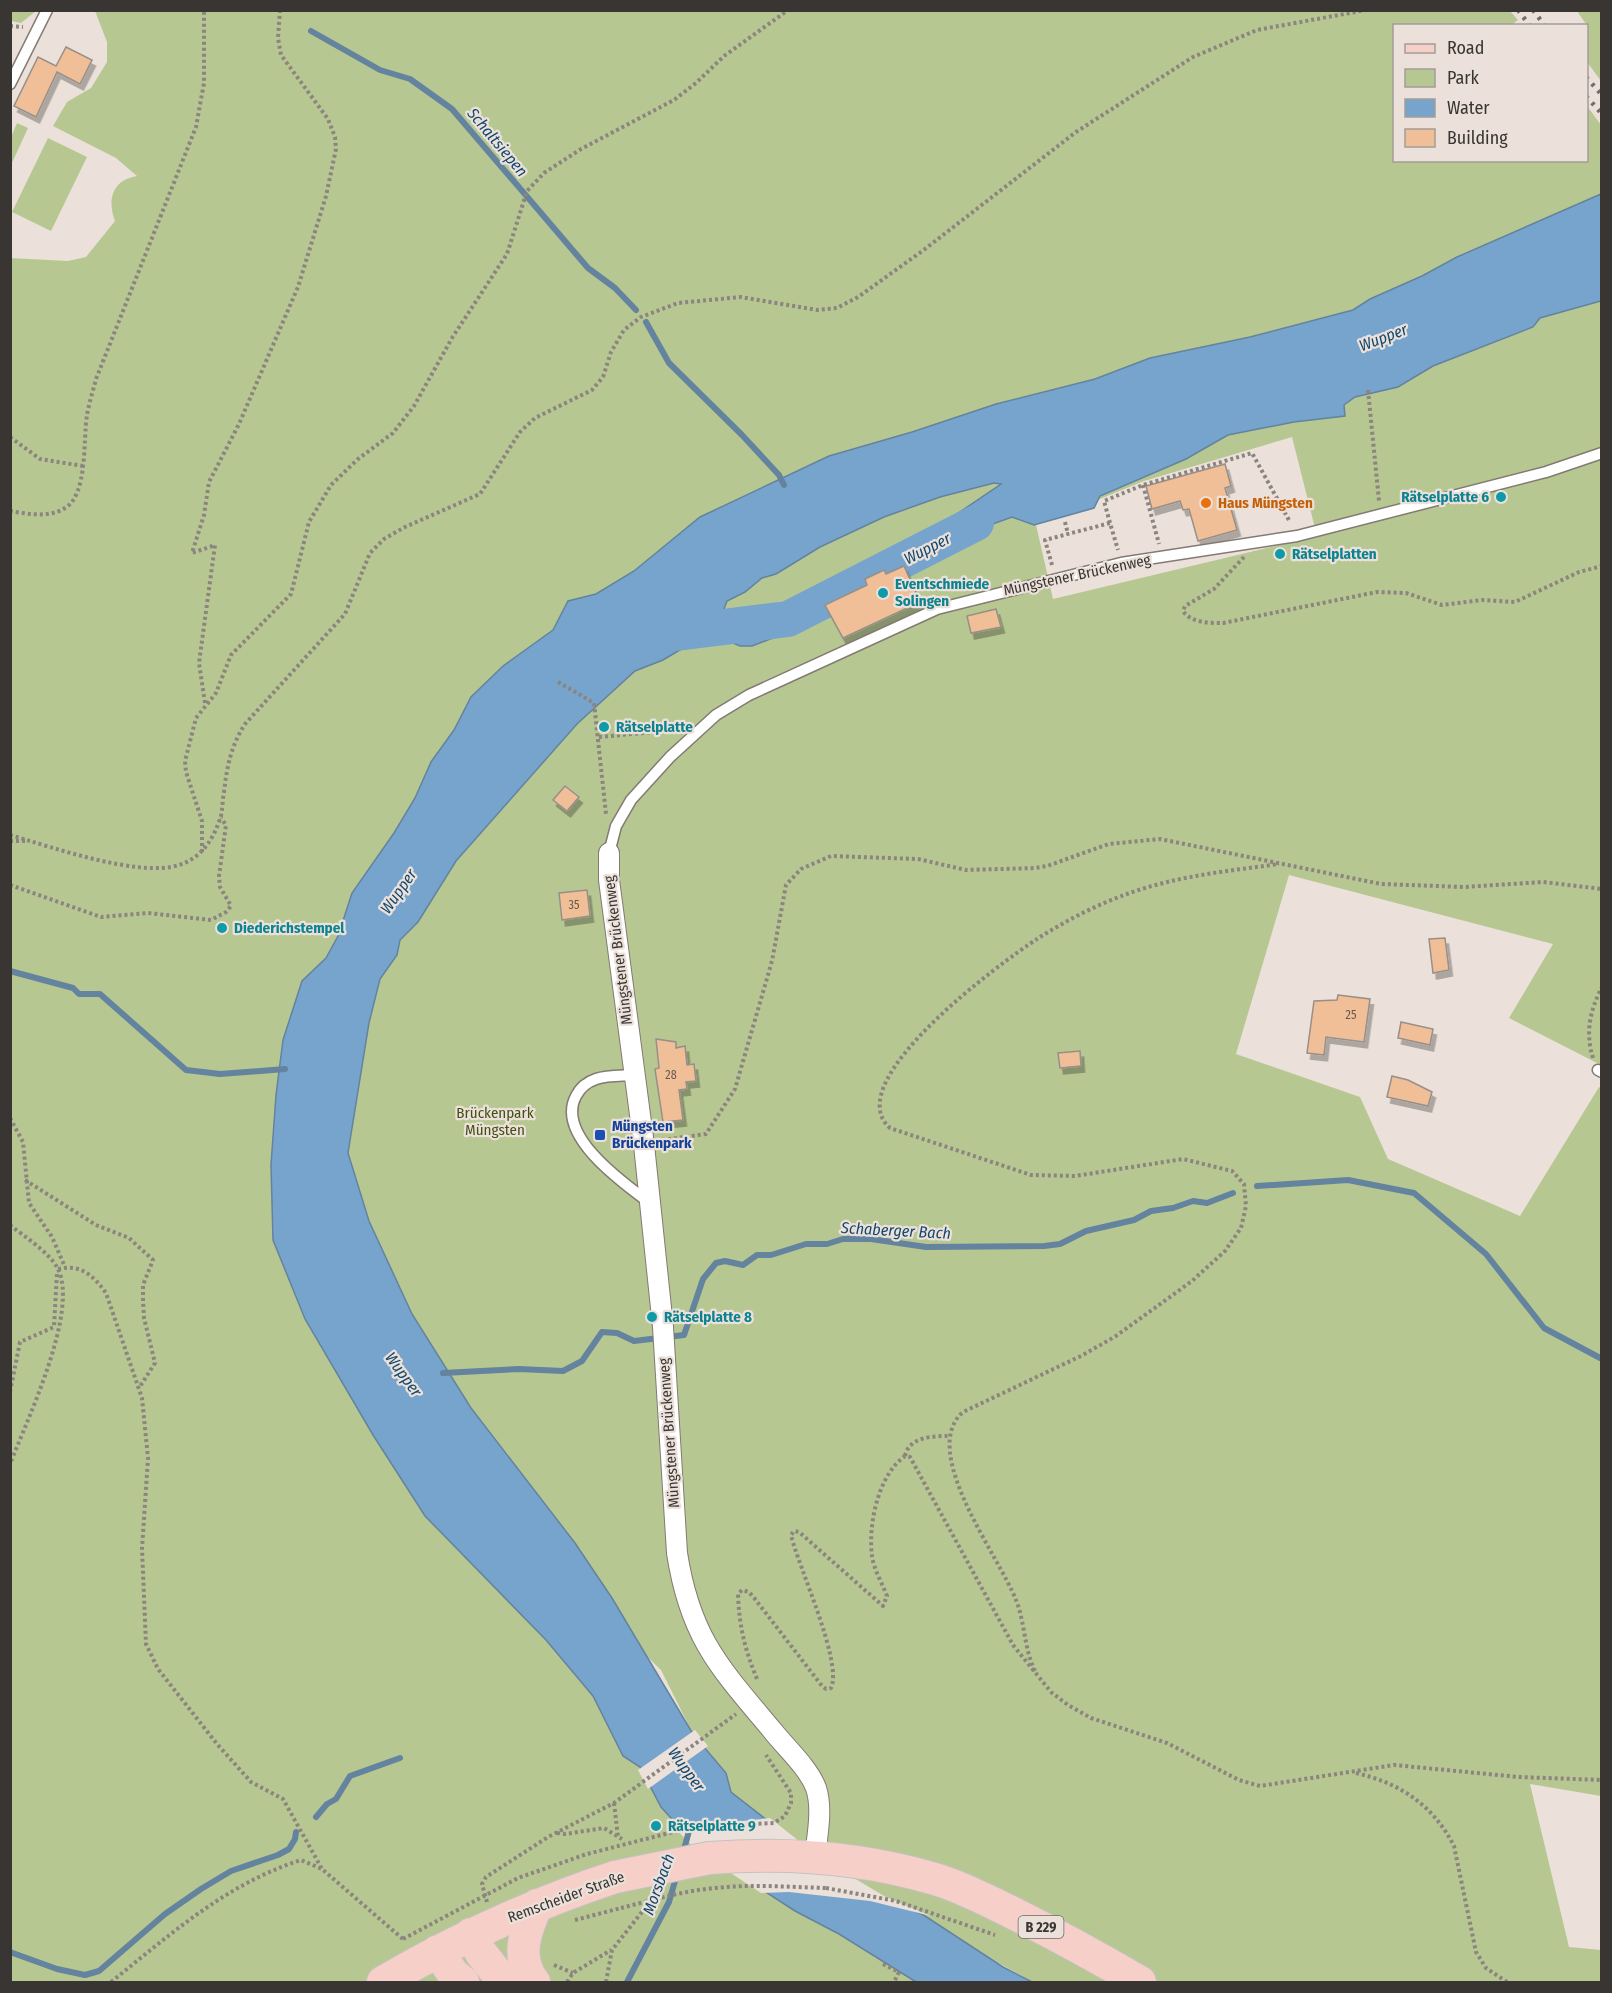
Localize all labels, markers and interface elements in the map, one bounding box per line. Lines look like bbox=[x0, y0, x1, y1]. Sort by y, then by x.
legend bbox=[1393, 24, 1588, 162]
text: Road bbox=[1447, 37, 1484, 59]
text: Park bbox=[1447, 67, 1480, 89]
text: Water bbox=[1447, 97, 1490, 119]
water label: Schaltsiepen bbox=[463, 103, 532, 180]
text: Building bbox=[1447, 127, 1508, 149]
water label: Wupper bbox=[1356, 319, 1410, 355]
place label: Rätselplatte 6 bbox=[1401, 488, 1489, 506]
marker: Rätselplatte 6 bbox=[1494, 490, 1508, 504]
place label: Haus Müngsten bbox=[1218, 494, 1313, 512]
marker: Haus Müngsten bbox=[1199, 496, 1213, 510]
water label: Wupper bbox=[901, 528, 954, 568]
place label: Rätselplatten bbox=[1292, 545, 1377, 563]
marker: Rätselplatten bbox=[1273, 547, 1287, 561]
street label: Müngstener Brückenweg bbox=[1002, 551, 1152, 599]
place label: Eventschmiede Solingen bbox=[895, 575, 990, 610]
marker: Eventschmiede Solingen bbox=[876, 586, 890, 600]
place label: Rätselplatte bbox=[616, 718, 693, 736]
marker: Rätselplatte bbox=[597, 720, 611, 734]
water label: Wupper bbox=[376, 865, 421, 917]
street label: Müngstener Brückenweg bbox=[600, 874, 636, 1026]
house number: 35 bbox=[569, 898, 580, 912]
place label: Diederichstempel bbox=[234, 919, 345, 937]
marker: Diederichstempel bbox=[215, 921, 229, 935]
house number: 25 bbox=[1346, 1008, 1357, 1022]
house number: 28 bbox=[665, 1068, 677, 1082]
park label: Brückenpark Müngsten bbox=[456, 1104, 534, 1139]
place label: Müngsten Brückenpark bbox=[612, 1117, 692, 1152]
marker: Müngsten Brückenpark bbox=[593, 1128, 607, 1142]
water label: Schaberger Bach bbox=[840, 1218, 951, 1243]
place label: Rätselplatte 8 bbox=[664, 1308, 752, 1326]
marker: Rätselplatte 8 bbox=[645, 1310, 659, 1324]
water label: Wupper bbox=[381, 1348, 426, 1400]
street label: Müngstener Brückenweg bbox=[655, 1358, 683, 1508]
water label: Wupper bbox=[664, 1743, 709, 1795]
place label: Rätselplatte 9 bbox=[668, 1817, 756, 1835]
marker: Rätselplatte 9 bbox=[649, 1819, 663, 1833]
water label: Morsbach bbox=[639, 1851, 678, 1917]
street label: Remscheider Straße bbox=[505, 1868, 627, 1926]
road number: B 229 bbox=[1018, 1916, 1064, 1938]

